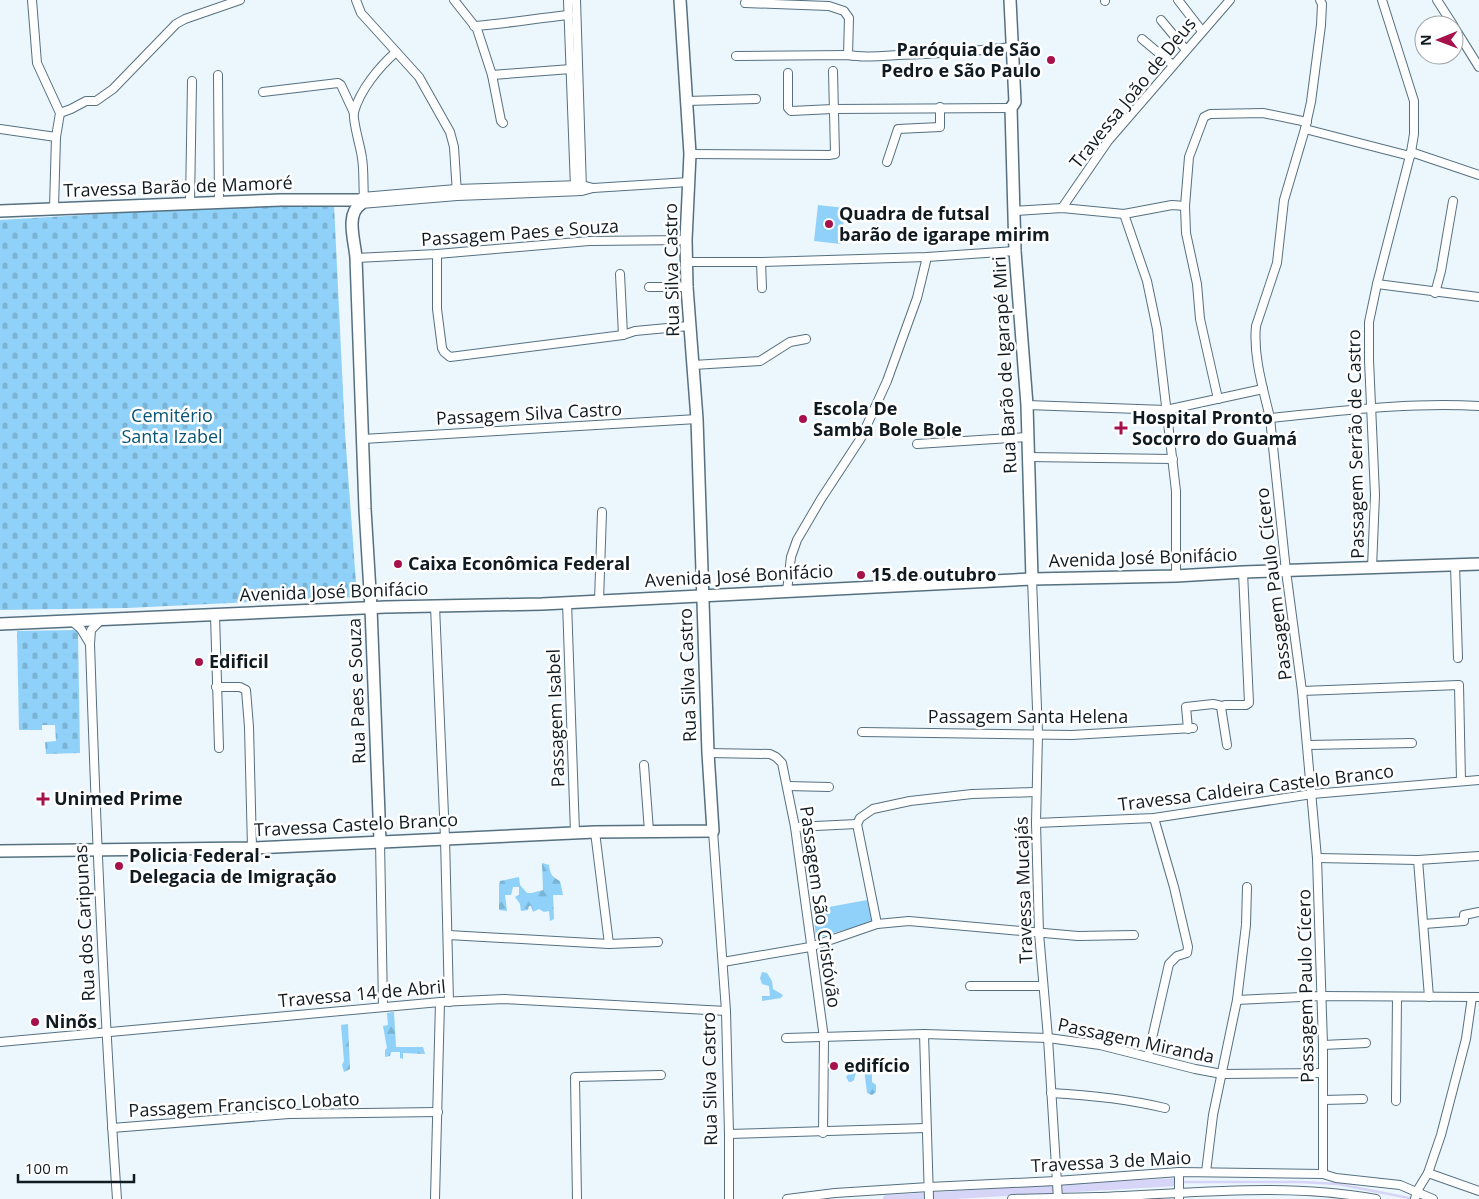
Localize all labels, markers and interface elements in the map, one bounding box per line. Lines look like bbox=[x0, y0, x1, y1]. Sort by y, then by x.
street label: Travessa João de Deus bbox=[1064, 12, 1201, 173]
north arrow bbox=[1414, 15, 1464, 65]
text: N bbox=[1416, 34, 1435, 46]
place label: Paróquia de São Pedro e São Paulo bbox=[881, 37, 1041, 82]
marker: Paróquia de São Pedro e São Paulo bbox=[1045, 54, 1057, 66]
street label: Travessa Barão de Mamoré bbox=[63, 170, 293, 202]
place label: Quadra de futsal barão de igarape mirim bbox=[839, 201, 1050, 246]
street label: Rua Silva Castro bbox=[658, 203, 684, 337]
street label: Passagem Paes e Souza bbox=[420, 213, 620, 251]
marker: Quadra de futsal barão de igarape mirim bbox=[823, 218, 835, 230]
street label: Rua Barão de Igarapé Miri bbox=[986, 256, 1022, 474]
street label: Passagem Serrão de Castro bbox=[1341, 329, 1369, 559]
street label: Passagem Silva Castro bbox=[435, 396, 623, 430]
place label: Escola De Samba Bole Bole bbox=[813, 396, 962, 441]
park label: Cemitério Santa Izabel bbox=[121, 403, 223, 448]
place label: Hospital Pronto Socorro do Guamá bbox=[1132, 405, 1297, 450]
marker: Escola De Samba Bole Bole bbox=[797, 413, 809, 425]
marker: Hospital Pronto Socorro do Guamá bbox=[1114, 421, 1128, 435]
street label: Passagem Paulo Cícero bbox=[1249, 486, 1297, 682]
street label: Avenida José Bonifácio bbox=[1048, 542, 1238, 572]
place label: Caixa Econômica Federal bbox=[408, 551, 630, 575]
marker: Caixa Econômica Federal bbox=[392, 558, 404, 570]
street label: Avenida José Bonifácio bbox=[644, 558, 834, 592]
place label: 15 de outubro bbox=[871, 562, 996, 586]
marker: 15 de outubro bbox=[855, 569, 867, 581]
street label: Avenida José Bonifácio bbox=[239, 576, 429, 606]
street label: Rua Silva Castro bbox=[673, 608, 701, 742]
street label: Rua Paes e Souza bbox=[341, 618, 371, 764]
street label: Passagem Isabel bbox=[541, 648, 569, 788]
place label: Edificil bbox=[209, 649, 269, 673]
marker: Edificil bbox=[193, 656, 205, 668]
street label: Passagem Santa Helena bbox=[928, 704, 1128, 728]
street label: Travessa Caldeira Castelo Branco bbox=[1117, 758, 1395, 816]
place label: Unimed Prime bbox=[54, 786, 183, 810]
marker: Unimed Prime bbox=[36, 792, 50, 806]
street label: Passagem São Cristóvão bbox=[795, 804, 847, 1009]
street label: Travessa Castelo Branco bbox=[253, 807, 459, 841]
street label: Travessa Mucajás bbox=[1008, 816, 1038, 964]
place label: Policia Federal - Delegacia de Imigração bbox=[129, 843, 337, 888]
street label: Rua dos Caripunas bbox=[68, 844, 100, 1002]
marker: Policia Federal - Delegacia de Imigração bbox=[113, 860, 125, 872]
street label: Passagem Paulo Cícero bbox=[1291, 889, 1319, 1083]
street label: Travessa 14 de Abril bbox=[277, 974, 447, 1012]
place label: Ninõs bbox=[45, 1009, 97, 1033]
street label: Rua Silva Castro bbox=[696, 1012, 722, 1146]
street label: Passagem Miranda bbox=[1056, 1012, 1217, 1068]
marker: Ninõs bbox=[29, 1016, 41, 1028]
place label: edifício bbox=[844, 1053, 910, 1077]
marker: edifício bbox=[828, 1060, 840, 1072]
street label: Passagem Francisco Lobato bbox=[128, 1086, 360, 1122]
street label: Travessa 3 de Maio bbox=[1030, 1145, 1192, 1177]
scale bar bbox=[18, 1152, 134, 1184]
text: 100 m bbox=[25, 1158, 69, 1178]

